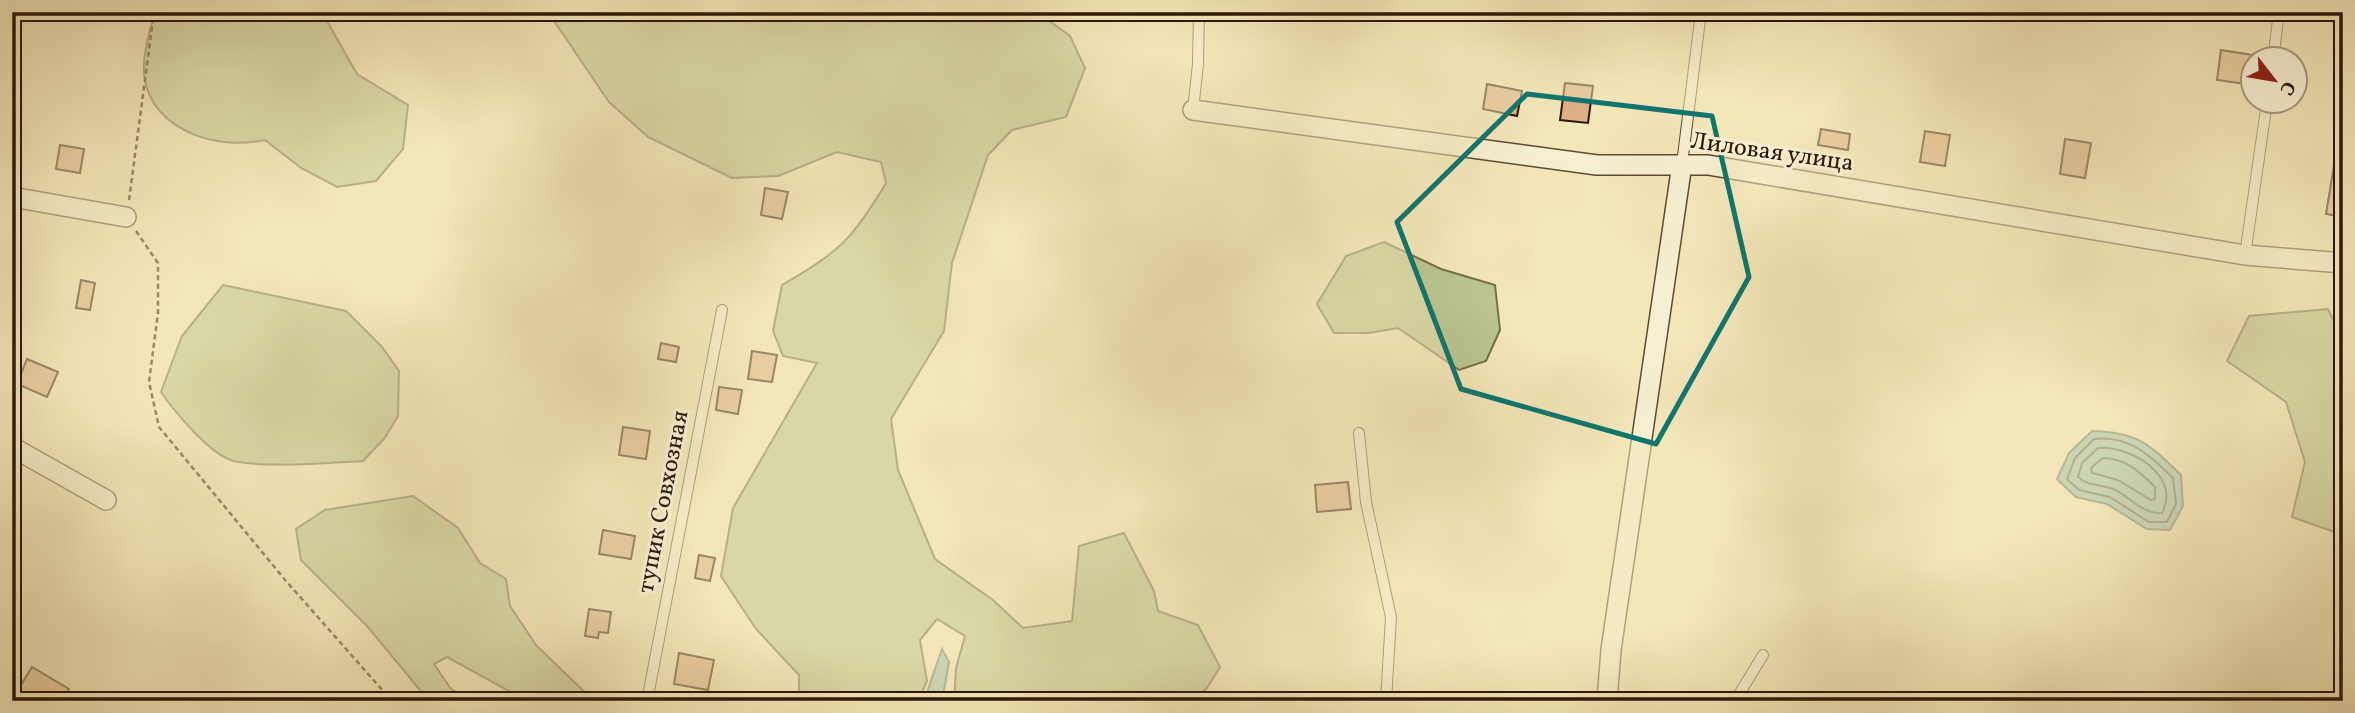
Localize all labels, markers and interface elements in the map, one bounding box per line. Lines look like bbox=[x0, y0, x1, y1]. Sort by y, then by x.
north arrow bbox=[2240, 46, 2310, 116]
text: С bbox=[2273, 76, 2301, 100]
street label: Лиловая улица bbox=[1688, 125, 1856, 181]
street label: тупик Совхозная bbox=[630, 408, 698, 596]

